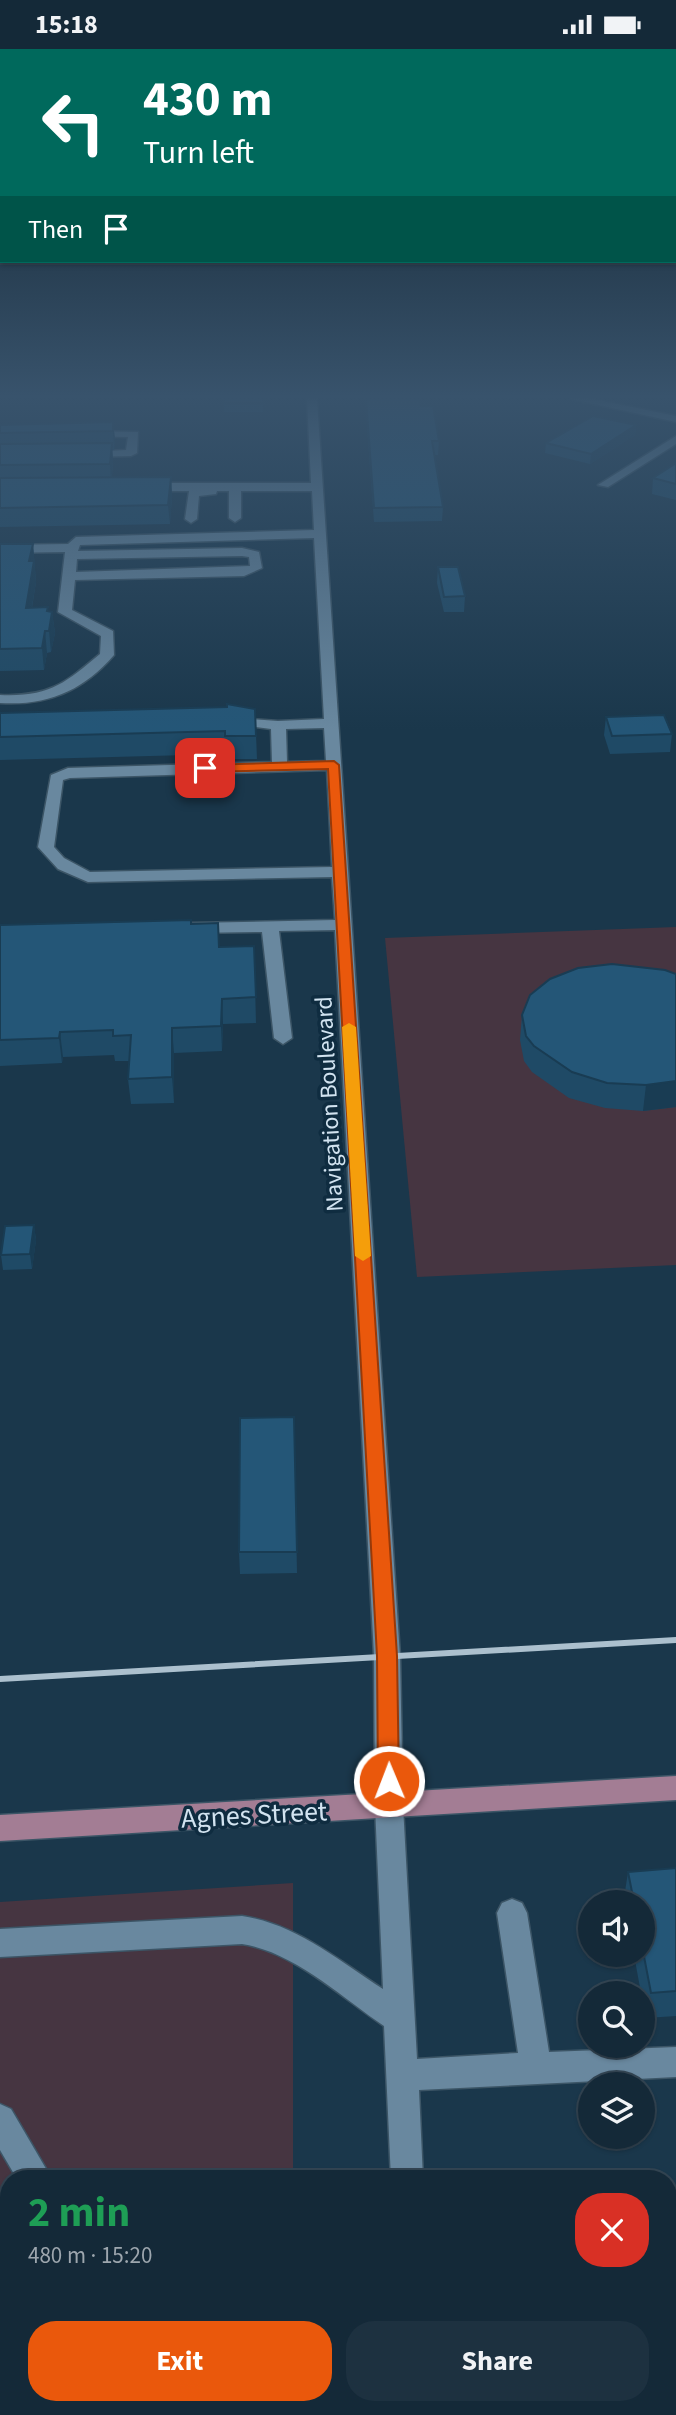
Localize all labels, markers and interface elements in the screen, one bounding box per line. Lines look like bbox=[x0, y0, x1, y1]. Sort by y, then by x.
text: 15:18 bbox=[35, 6, 98, 43]
text: 430 m bbox=[143, 65, 272, 135]
icon: left bbox=[28, 77, 119, 168]
text: Turn left bbox=[143, 130, 254, 176]
icon: arrive bbox=[97, 210, 135, 248]
text: Then bbox=[28, 211, 83, 248]
pin bbox=[175, 738, 235, 798]
icon: arrive bbox=[186, 749, 224, 787]
street label: Navigation Boulevard bbox=[306, 995, 353, 1213]
position arrow bbox=[352, 1744, 426, 1818]
street label: Agnes Street bbox=[180, 1791, 329, 1839]
map controls bbox=[578, 1890, 655, 2149]
button: sound bbox=[578, 1890, 655, 1967]
button: search bbox=[578, 1981, 655, 2058]
button: layers bbox=[578, 2072, 655, 2149]
text: 2 min bbox=[28, 2183, 130, 2243]
button: close bbox=[575, 2193, 649, 2267]
text: 480 m · 15:20 bbox=[28, 2239, 152, 2272]
button: Exit bbox=[28, 2321, 332, 2401]
button: Share bbox=[346, 2321, 649, 2401]

